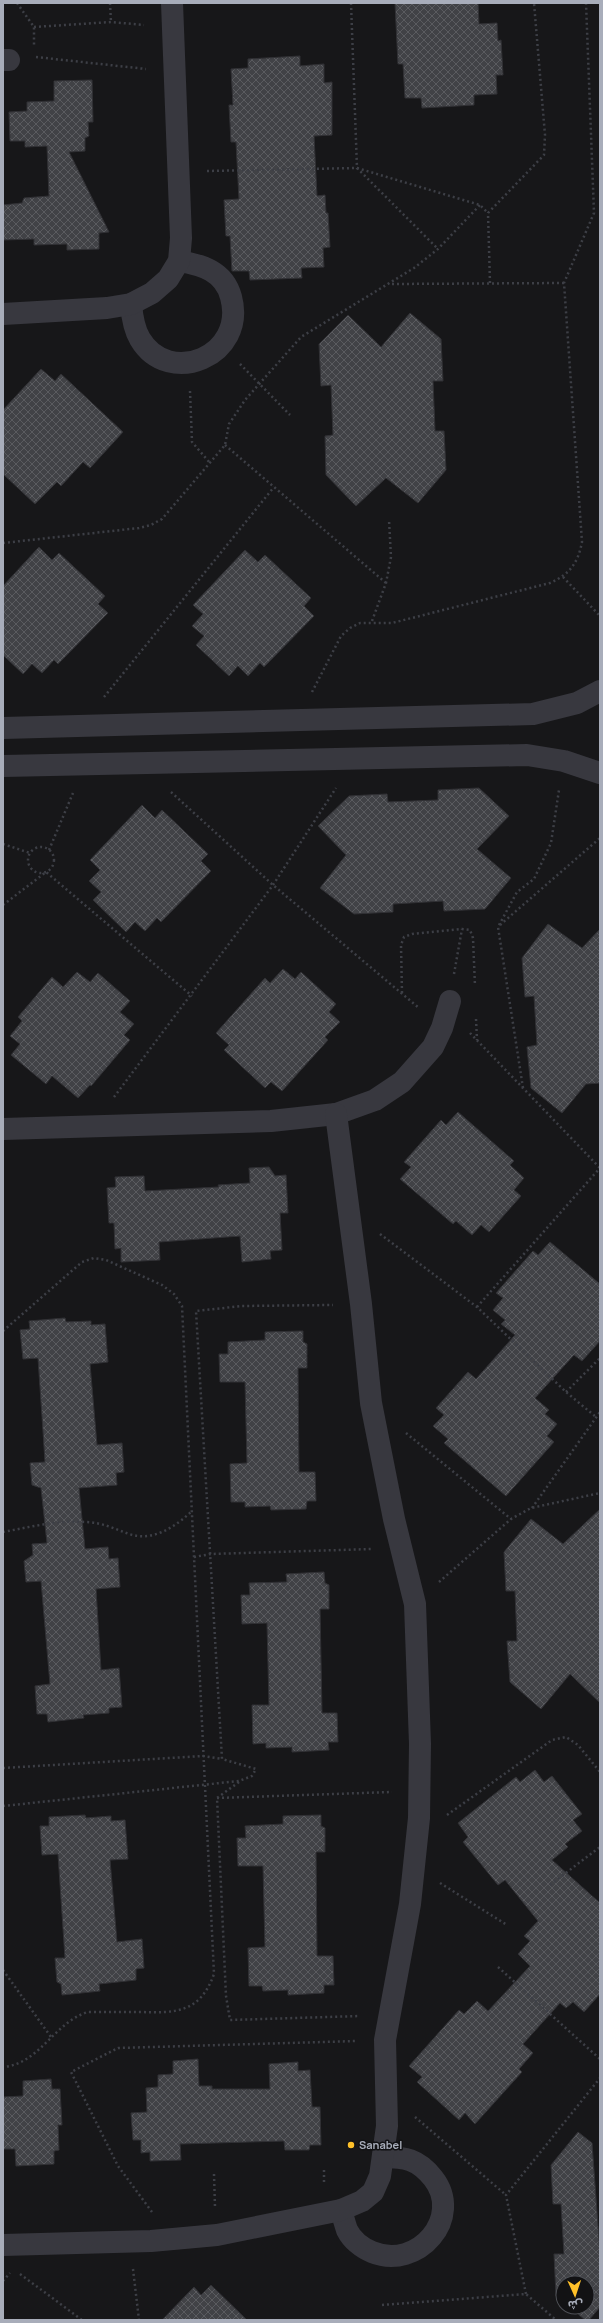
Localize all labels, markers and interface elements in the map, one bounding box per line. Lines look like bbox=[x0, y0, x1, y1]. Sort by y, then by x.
place label: Sanabel bbox=[359, 2137, 402, 2152]
marker: Sanabel bbox=[346, 2140, 356, 2150]
north arrow bbox=[555, 2275, 595, 2315]
text: ش bbox=[568, 2298, 583, 2313]

